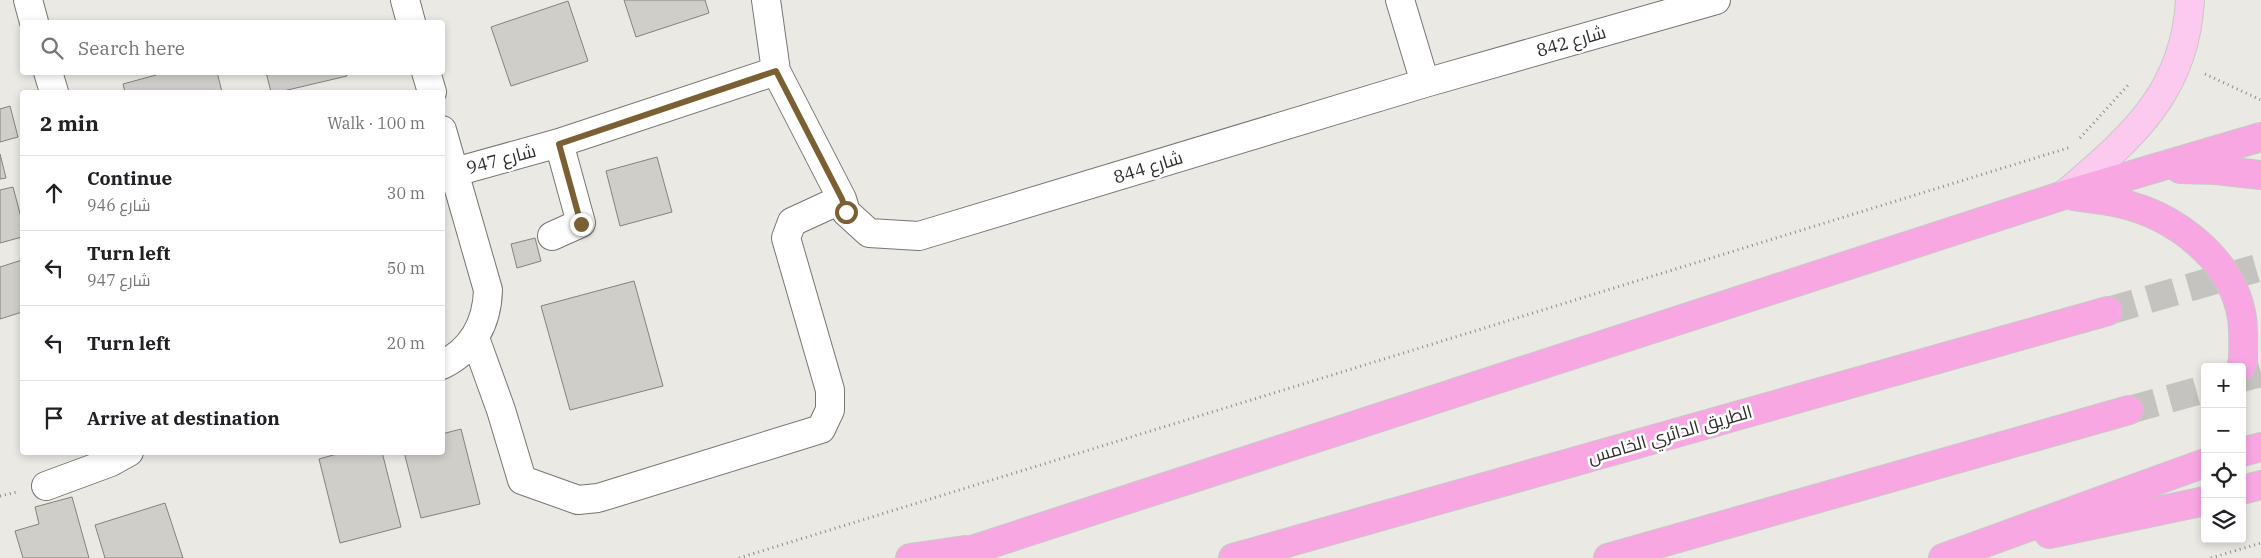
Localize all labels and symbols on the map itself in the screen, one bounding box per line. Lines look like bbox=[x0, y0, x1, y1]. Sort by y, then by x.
street label: شارع 842 bbox=[1533, 20, 1609, 63]
street label: شارع 947 bbox=[464, 139, 539, 180]
street label: شارع 844 bbox=[1110, 146, 1186, 189]
route start bbox=[835, 201, 858, 224]
route end bbox=[570, 213, 593, 236]
street label: الطريق الدائري الخامس bbox=[1585, 400, 1756, 471]

